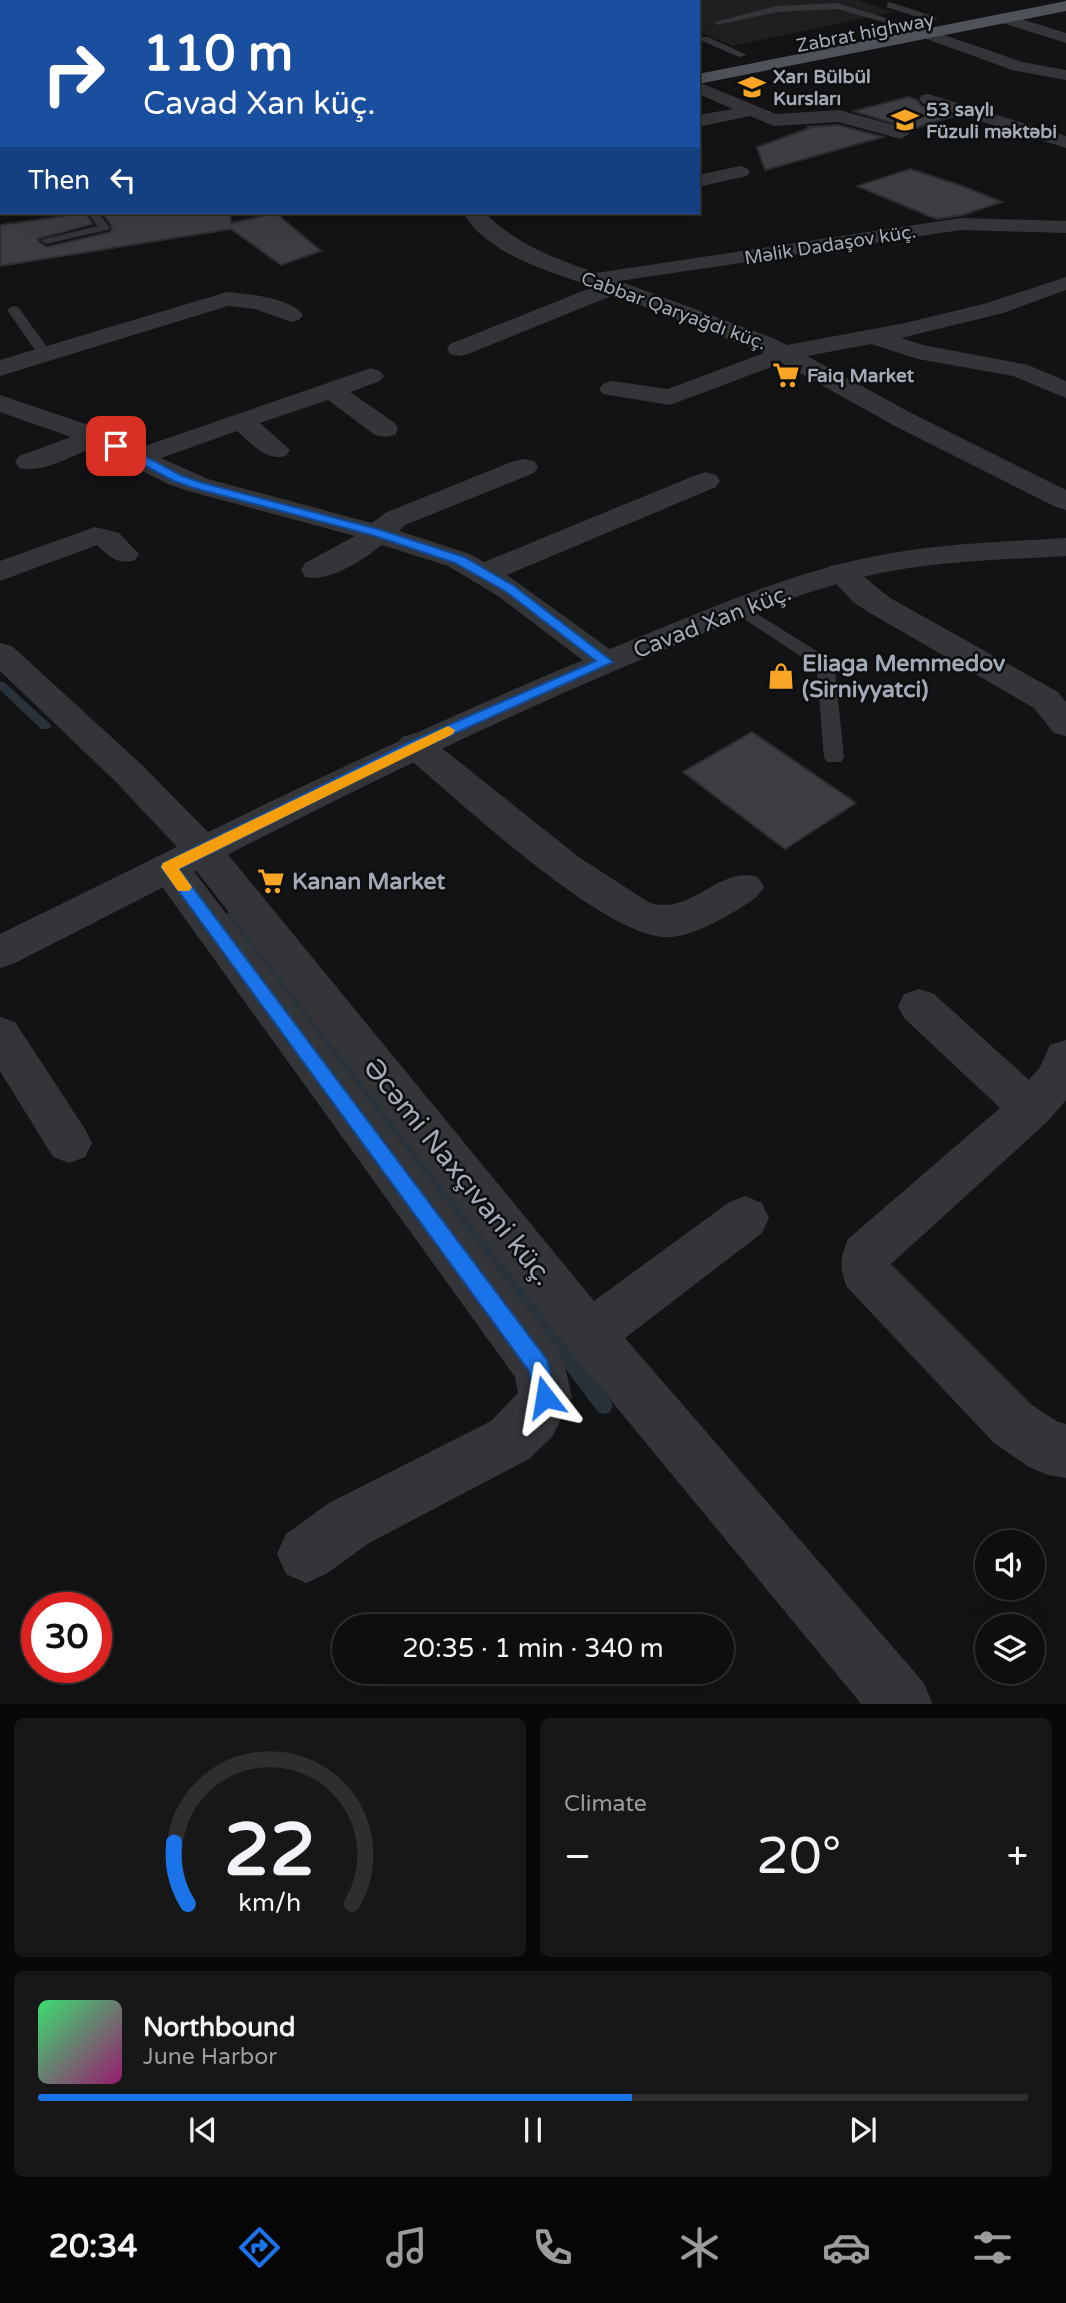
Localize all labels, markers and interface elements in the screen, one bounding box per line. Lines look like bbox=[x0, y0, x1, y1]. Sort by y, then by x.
street label: Zabrat highway bbox=[794, 9, 936, 57]
text: 110 m bbox=[143, 25, 293, 84]
icon: right bbox=[28, 28, 119, 119]
place label: Xarı Bülbül Kursları bbox=[773, 66, 871, 110]
school or university icon: Xarı Bülbül Kursları bbox=[737, 72, 767, 102]
text: Cavad Xan küç. bbox=[143, 85, 375, 123]
place label: 53 saylı Füzuli məktəbi bbox=[926, 99, 1057, 143]
school or university icon: 53 saylı Füzuli məktəbi bbox=[890, 105, 920, 135]
icon: left bbox=[104, 161, 142, 199]
text: Then bbox=[28, 165, 90, 196]
street label: Məlik Dadaşov küç. bbox=[743, 221, 918, 269]
street label: Cabbar Qaryağdı küç. bbox=[578, 267, 769, 355]
supermarket icon: Faiq Market bbox=[771, 360, 801, 390]
place label: Faiq Market bbox=[807, 365, 915, 388]
pin bbox=[86, 416, 146, 476]
icon: arrive bbox=[97, 427, 135, 465]
street label: Cavad Xan küç. bbox=[629, 579, 795, 665]
place label: Eliaga Memmedov (Sirniyyatci) bbox=[802, 650, 1006, 704]
shop icon: Eliaga Memmedov (Sirniyyatci) bbox=[766, 661, 796, 691]
supermarket icon: Kanan Market bbox=[256, 866, 286, 896]
place label: Kanan Market bbox=[292, 868, 446, 896]
street label: Əcəmi Naxçıvani küç. bbox=[356, 1051, 561, 1292]
position arrow bbox=[508, 1360, 582, 1434]
map controls bbox=[975, 1530, 1045, 1684]
button: sound bbox=[975, 1530, 1045, 1600]
speed limit sign: 30 bbox=[21, 1592, 112, 1683]
button: layers bbox=[975, 1614, 1045, 1684]
text: 20:35 · 1 min · 340 m bbox=[402, 1633, 664, 1664]
text: Climate bbox=[564, 1790, 647, 1818]
text: 22 bbox=[224, 1807, 316, 1895]
text: 20° bbox=[756, 1825, 841, 1888]
text: − bbox=[564, 1834, 591, 1880]
text: + bbox=[1007, 1834, 1028, 1880]
text: km/h bbox=[239, 1887, 301, 1917]
text: Northbound bbox=[143, 2012, 295, 2043]
text: June Harbor bbox=[143, 2043, 277, 2071]
icon: previous bbox=[184, 2111, 222, 2149]
icon: pause bbox=[514, 2111, 552, 2149]
icon: next bbox=[844, 2111, 882, 2149]
icon: directions bbox=[235, 2223, 284, 2272]
icon: music bbox=[382, 2223, 431, 2272]
icon: phone bbox=[528, 2223, 577, 2272]
icon: climate bbox=[675, 2223, 724, 2272]
icon: car bbox=[822, 2223, 871, 2272]
icon: filters bbox=[968, 2223, 1017, 2272]
text: 20:34 bbox=[49, 2228, 138, 2266]

